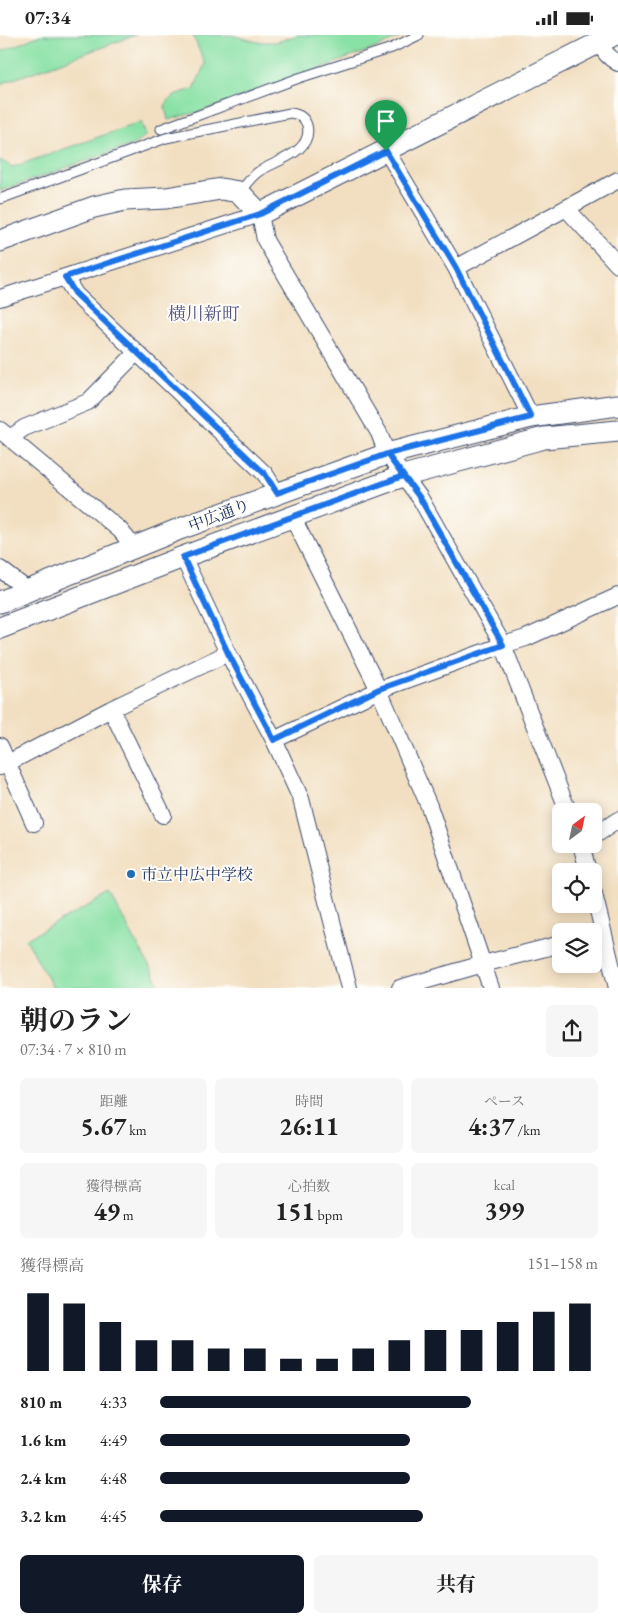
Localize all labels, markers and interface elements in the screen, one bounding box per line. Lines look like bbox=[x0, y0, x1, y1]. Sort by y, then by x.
text: 07:34 bbox=[25, 5, 71, 30]
pin bbox=[365, 100, 407, 151]
icon: arrive bbox=[372, 107, 400, 135]
district label: 横川新町 bbox=[168, 302, 240, 325]
street label: 中広通り bbox=[185, 494, 253, 536]
north arrow bbox=[552, 803, 602, 853]
map controls bbox=[552, 803, 602, 973]
button: locate bbox=[552, 863, 602, 913]
place label: 市立中広中学校 bbox=[141, 864, 253, 885]
marker: 市立中広中学校 bbox=[125, 868, 137, 880]
button: layers bbox=[552, 923, 602, 973]
text: 朝のラン bbox=[20, 1002, 132, 1038]
button: share bbox=[546, 1005, 598, 1057]
text: 07:34 · 7 × 810 m bbox=[20, 1039, 127, 1060]
text: 距離 bbox=[100, 1092, 128, 1110]
text: 時間 bbox=[295, 1092, 323, 1110]
text: ペース bbox=[484, 1092, 525, 1110]
text: 5.67 bbox=[81, 1110, 126, 1142]
text: 26:11 bbox=[279, 1110, 339, 1142]
text: 4:37 bbox=[468, 1110, 515, 1142]
text: km bbox=[126, 1121, 147, 1139]
text: /km bbox=[515, 1121, 541, 1139]
text: kcal bbox=[494, 1176, 515, 1194]
text: 獲得標高 bbox=[86, 1177, 142, 1195]
text: 心拍数 bbox=[288, 1177, 330, 1195]
text: 399 bbox=[484, 1194, 524, 1226]
text: 49 bbox=[94, 1195, 120, 1227]
text: 151 bbox=[275, 1195, 315, 1227]
text: m bbox=[120, 1206, 134, 1224]
text: bpm bbox=[315, 1206, 343, 1224]
text: 151–158 m bbox=[527, 1253, 598, 1274]
text: 獲得標高 bbox=[20, 1255, 84, 1276]
text: 810 m bbox=[20, 1392, 62, 1413]
text: 4:33 bbox=[100, 1392, 127, 1413]
text: 1.6 km bbox=[20, 1430, 66, 1451]
text: 4:49 bbox=[100, 1430, 127, 1451]
text: 2.4 km bbox=[20, 1468, 66, 1489]
text: 4:48 bbox=[100, 1468, 127, 1489]
text: 3.2 km bbox=[20, 1506, 66, 1527]
text: 4:45 bbox=[100, 1506, 127, 1527]
button: 保存 bbox=[20, 1555, 304, 1613]
button: 共有 bbox=[314, 1555, 598, 1613]

